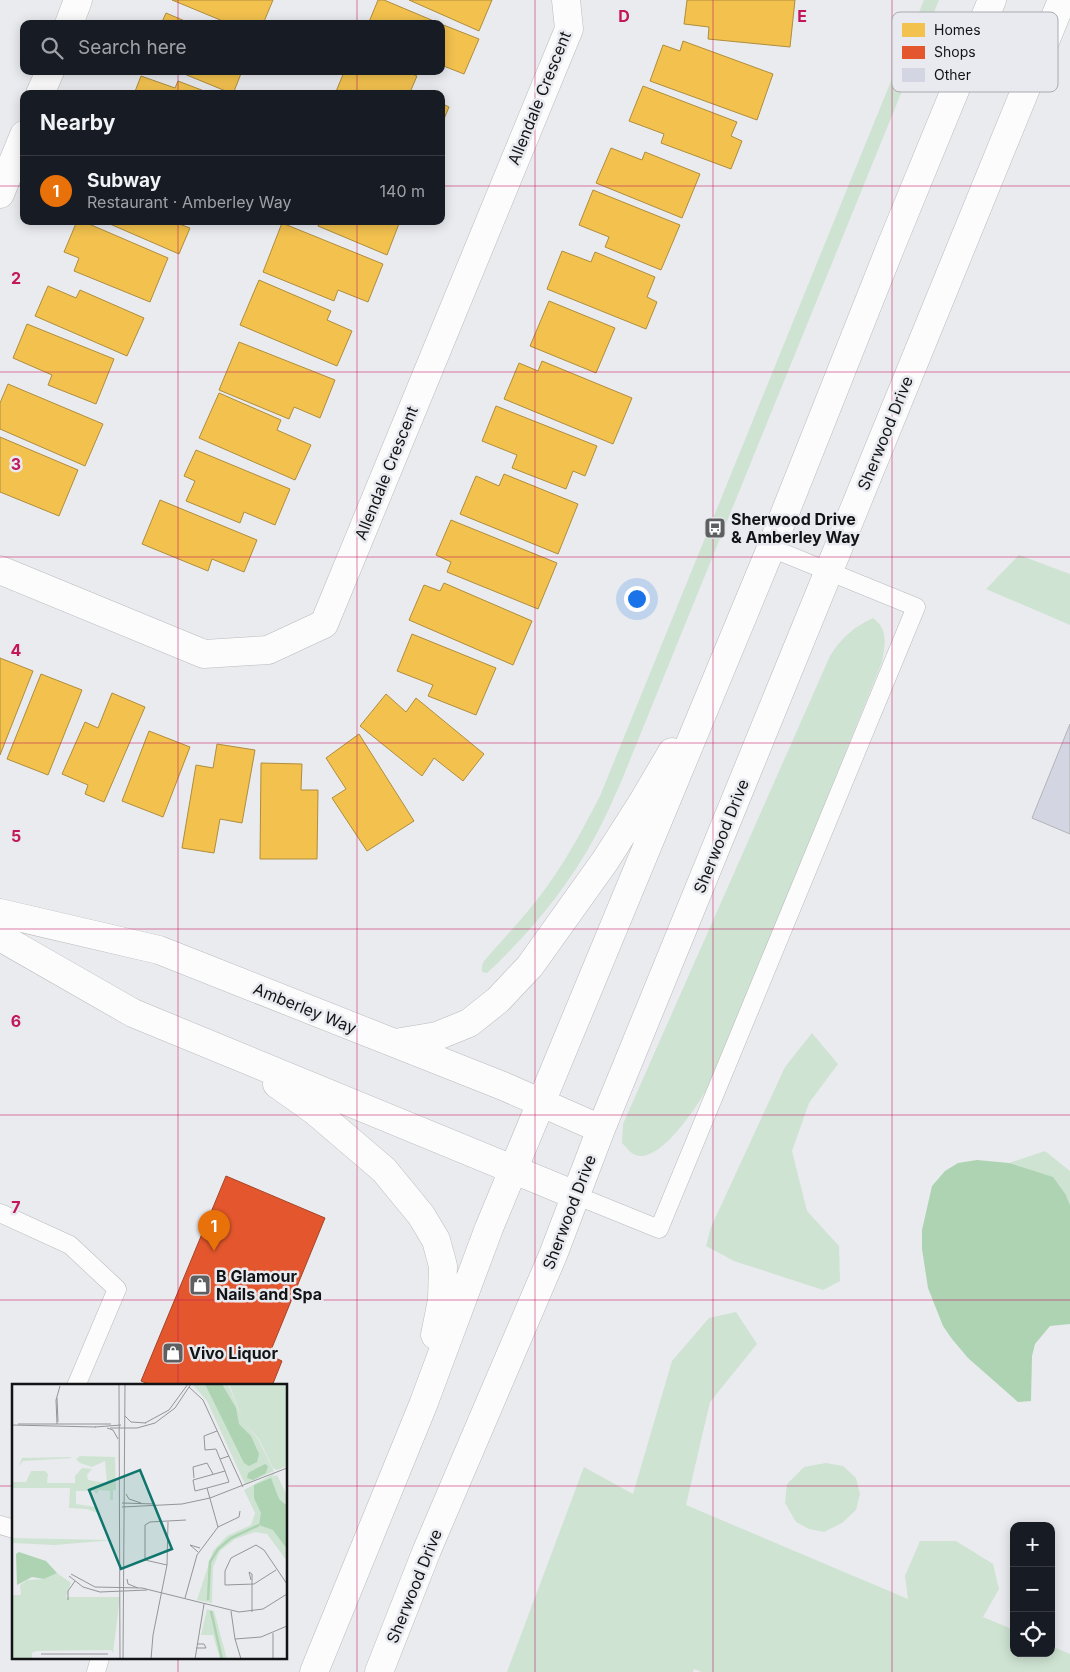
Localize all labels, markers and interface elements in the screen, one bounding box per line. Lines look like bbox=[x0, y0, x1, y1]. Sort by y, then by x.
text: D bbox=[618, 6, 630, 26]
text: E bbox=[797, 6, 807, 26]
legend bbox=[892, 12, 1058, 92]
search box bbox=[20, 20, 445, 75]
text: Homes bbox=[934, 21, 981, 38]
street label: Allendale Crescent bbox=[503, 28, 575, 168]
icon: search bbox=[38, 34, 66, 62]
text: Search here bbox=[78, 36, 187, 59]
text: Shops bbox=[934, 43, 976, 60]
text: Other bbox=[934, 66, 971, 83]
text: Nearby bbox=[40, 110, 115, 135]
text: Subway bbox=[87, 169, 161, 192]
text: 1 bbox=[53, 181, 59, 201]
text: 140 m bbox=[380, 181, 425, 201]
text: Restaurant · Amberley Way bbox=[87, 192, 291, 212]
text: 2 bbox=[11, 268, 21, 288]
street label: Sherwood Drive bbox=[853, 373, 917, 493]
street label: Allendale Crescent bbox=[350, 403, 422, 543]
text: 3 bbox=[11, 454, 21, 474]
place label: Sherwood Drive & Amberley Way bbox=[731, 509, 860, 547]
bus stop icon: Sherwood Drive & Amberley Way bbox=[703, 516, 727, 540]
your location bbox=[624, 586, 650, 612]
text: 4 bbox=[11, 640, 22, 660]
street label: Sherwood Drive bbox=[689, 776, 753, 896]
text: 5 bbox=[11, 826, 21, 846]
street label: Amberley Way bbox=[250, 978, 360, 1038]
text: 6 bbox=[11, 1011, 21, 1031]
street label: Sherwood Drive bbox=[538, 1152, 600, 1272]
text: 7 bbox=[11, 1197, 21, 1217]
pin: 1 bbox=[198, 1210, 230, 1251]
place label: B Glamour Nails and Spa bbox=[216, 1266, 322, 1304]
shop icon: B Glamour Nails and Spa bbox=[188, 1273, 212, 1297]
shop icon: Vivo Liquor bbox=[161, 1341, 185, 1365]
place label: Vivo Liquor bbox=[189, 1343, 278, 1363]
inset map bbox=[12, 1384, 288, 1660]
map controls bbox=[1010, 1522, 1055, 1657]
button: + bbox=[1010, 1522, 1055, 1567]
street label: Sherwood Drive bbox=[382, 1526, 446, 1646]
button: − bbox=[1010, 1567, 1055, 1612]
button: locate bbox=[1010, 1612, 1055, 1657]

